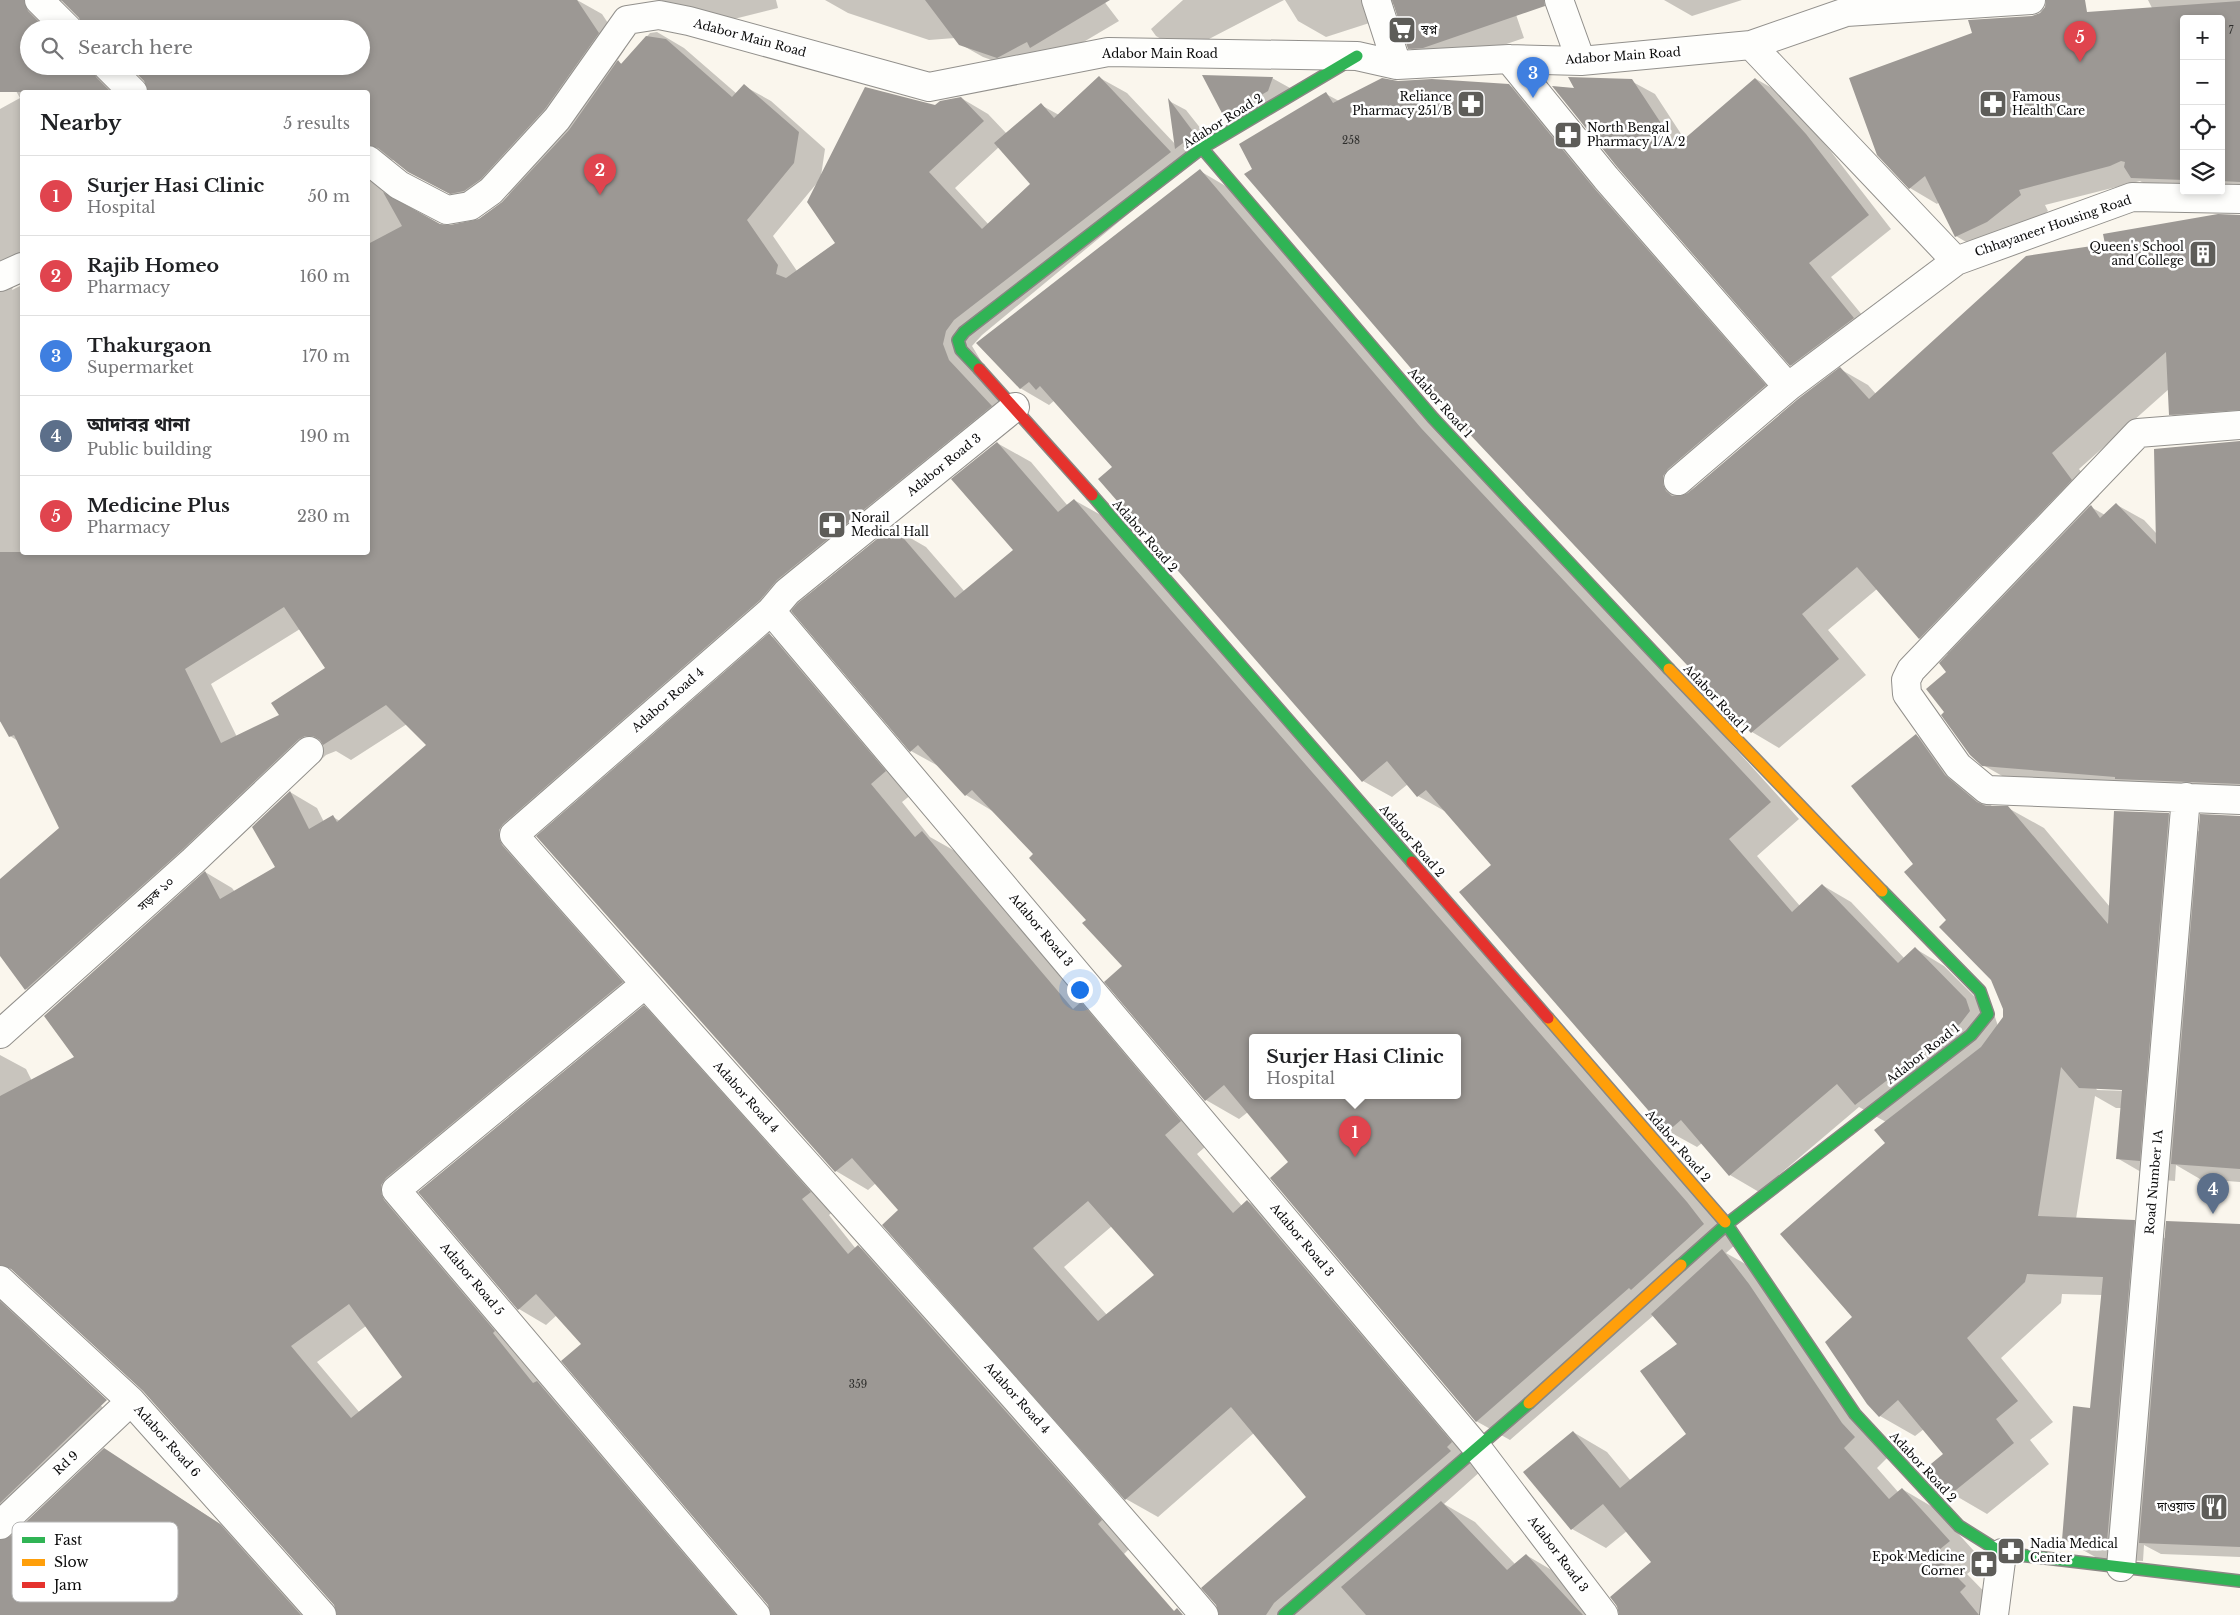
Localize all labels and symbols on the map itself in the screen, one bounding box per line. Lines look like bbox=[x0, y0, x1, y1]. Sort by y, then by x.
street label: Adabor Main Road bbox=[691, 15, 808, 60]
supermarket icon: স্বপ্ন bbox=[1387, 15, 1417, 45]
pin: 5 bbox=[2064, 21, 2096, 62]
place label: স্বপ্ন bbox=[1420, 22, 1438, 37]
house number: 7 bbox=[2228, 24, 2234, 37]
street label: Adabor Main Road bbox=[1564, 44, 1681, 67]
street label: Adabor Main Road bbox=[1101, 46, 1218, 61]
pin: 3 bbox=[1517, 57, 1549, 98]
place label: Reliance Pharmacy 251/B bbox=[1352, 89, 1452, 118]
pharmacy icon: Reliance Pharmacy 251/B bbox=[1456, 89, 1486, 119]
pharmacy icon: Famous Health Care bbox=[1978, 89, 2008, 119]
place label: Famous Health Care bbox=[2012, 89, 2085, 118]
street label: Adabor Road 2 bbox=[1179, 90, 1265, 152]
pharmacy icon: North Bengal Pharmacy 1/A/2 bbox=[1553, 120, 1583, 150]
place label: North Bengal Pharmacy 1/A/2 bbox=[1587, 120, 1685, 149]
house number: 258 bbox=[1342, 134, 1360, 147]
pin: 2 bbox=[584, 154, 616, 195]
street label: Chhayaneer Housing Road bbox=[1973, 192, 2133, 259]
place label: Queen's School and College bbox=[2089, 239, 2184, 268]
building icon: Queen's School and College bbox=[2188, 239, 2218, 269]
street label: Adabor Road 1 bbox=[1404, 364, 1476, 441]
street label: Adabor Road 3 bbox=[903, 430, 984, 500]
street label: Adabor Road 2 bbox=[1109, 496, 1181, 575]
pharmacy icon: Norail Medical Hall bbox=[817, 510, 847, 540]
place label: Norail Medical Hall bbox=[851, 510, 929, 539]
street label: Adabor Road 1 bbox=[1680, 660, 1752, 736]
street label: Adabor Road 4 bbox=[628, 664, 707, 736]
street label: Adabor Road 2 bbox=[1376, 801, 1448, 880]
street label: সড়ক ১০ bbox=[134, 874, 177, 914]
street label: Adabor Road 3 bbox=[1006, 889, 1076, 969]
your location bbox=[1067, 977, 1093, 1003]
street label: Adabor Road 1 bbox=[1882, 1020, 1962, 1088]
street label: Adabor Road 4 bbox=[710, 1057, 782, 1135]
street label: Adabor Road 2 bbox=[1642, 1106, 1714, 1185]
pin: 1 bbox=[1339, 1116, 1371, 1157]
street label: Road Number 1A bbox=[2141, 1128, 2166, 1235]
pin: 4 bbox=[2197, 1173, 2229, 1214]
street label: Adabor Road 3 bbox=[1267, 1199, 1337, 1279]
street label: Adabor Road 5 bbox=[437, 1238, 507, 1318]
street label: Adabor Road 4 bbox=[981, 1358, 1053, 1436]
house number: 359 bbox=[849, 1378, 867, 1391]
street label: Adabor Road 6 bbox=[131, 1401, 204, 1480]
street label: Adabor Road 2 bbox=[1886, 1427, 1960, 1505]
street label: Rd 9 bbox=[50, 1447, 81, 1478]
restaurant icon: দাওয়াত bbox=[2199, 1492, 2229, 1522]
place label: দাওয়াত bbox=[2156, 1499, 2196, 1514]
street label: Adabor Road 3 bbox=[1524, 1512, 1592, 1595]
legend bbox=[12, 1522, 178, 1602]
text: Fast bbox=[54, 1531, 83, 1549]
pharmacy icon: Nadia Medical Center bbox=[1996, 1536, 2026, 1566]
place label: Nadia Medical Center bbox=[2030, 1536, 2118, 1565]
place label: Epok Medicine Corner bbox=[1872, 1549, 1965, 1578]
pharmacy icon: Epok Medicine Corner bbox=[1969, 1549, 1999, 1579]
text: Slow bbox=[54, 1553, 88, 1571]
text: Jam bbox=[52, 1576, 82, 1594]

